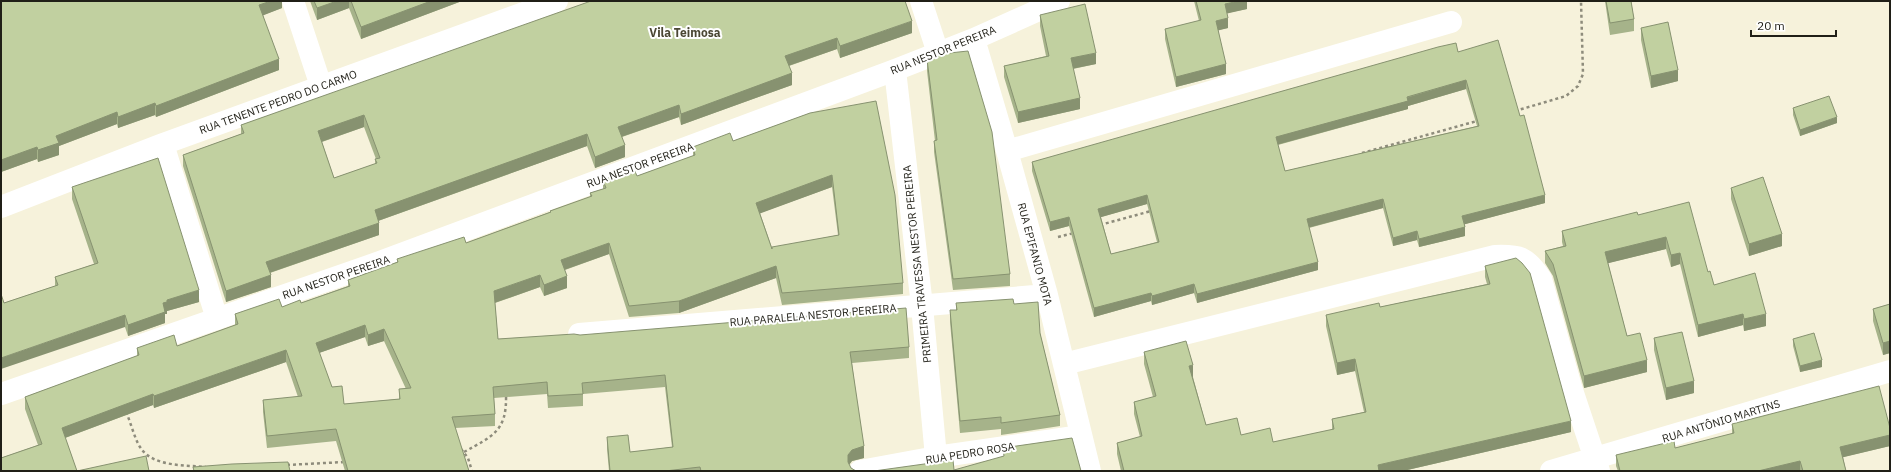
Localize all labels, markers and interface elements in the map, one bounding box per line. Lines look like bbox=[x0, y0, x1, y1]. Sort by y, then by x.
scale bar bbox=[1751, 12, 1836, 38]
text: 20 m bbox=[1757, 18, 1785, 33]
street label: RUA NESTOR PEREIRA bbox=[888, 22, 998, 78]
district label: Vila Teimosa bbox=[649, 25, 721, 40]
street label: RUA TENENTE PEDRO DO CARMO bbox=[197, 67, 359, 137]
street label: RUA NESTOR PEREIRA bbox=[585, 139, 695, 191]
street label: PRIMEIRA TRAVESSA NESTOR PEREIRA bbox=[900, 164, 934, 364]
street label: RUA EPIFANIO MOTA bbox=[1015, 201, 1055, 307]
street label: RUA NESTOR PEREIRA bbox=[280, 252, 392, 302]
street label: RUA PARALELA NESTOR PEREIRA bbox=[729, 301, 897, 329]
street label: RUA ANTÔNIO MARTINS bbox=[1660, 396, 1782, 446]
street label: RUA PEDRO ROSA bbox=[925, 439, 1015, 467]

